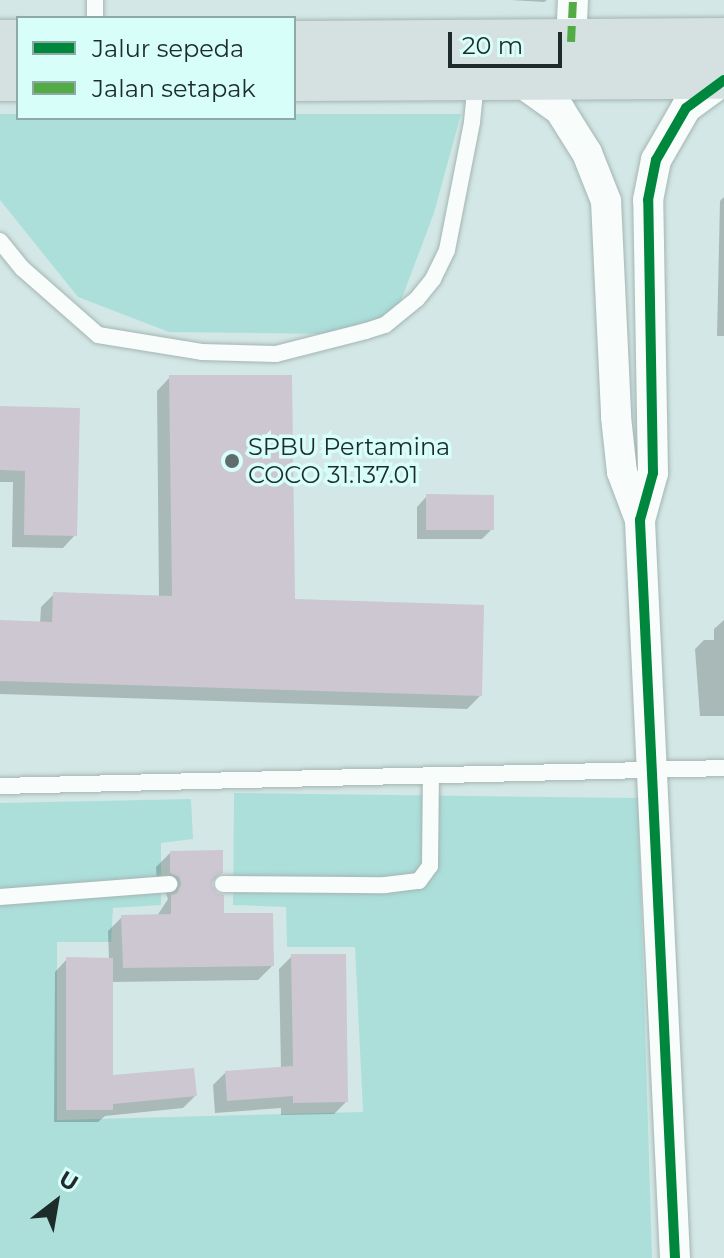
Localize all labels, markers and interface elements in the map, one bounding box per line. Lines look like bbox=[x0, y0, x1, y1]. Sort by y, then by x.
legend bbox=[16, 16, 296, 120]
scale bar bbox=[452, 16, 566, 66]
text: 20 m bbox=[462, 31, 523, 60]
text: Jalur sepeda bbox=[92, 34, 244, 63]
text: Jalan setapak bbox=[92, 74, 256, 103]
place label: SPBU Pertamina COCO 31.137.01 bbox=[248, 433, 450, 489]
marker: SPBU Pertamina COCO 31.137.01 bbox=[223, 452, 241, 470]
north arrow bbox=[16, 1162, 96, 1242]
text: U bbox=[54, 1165, 83, 1197]

